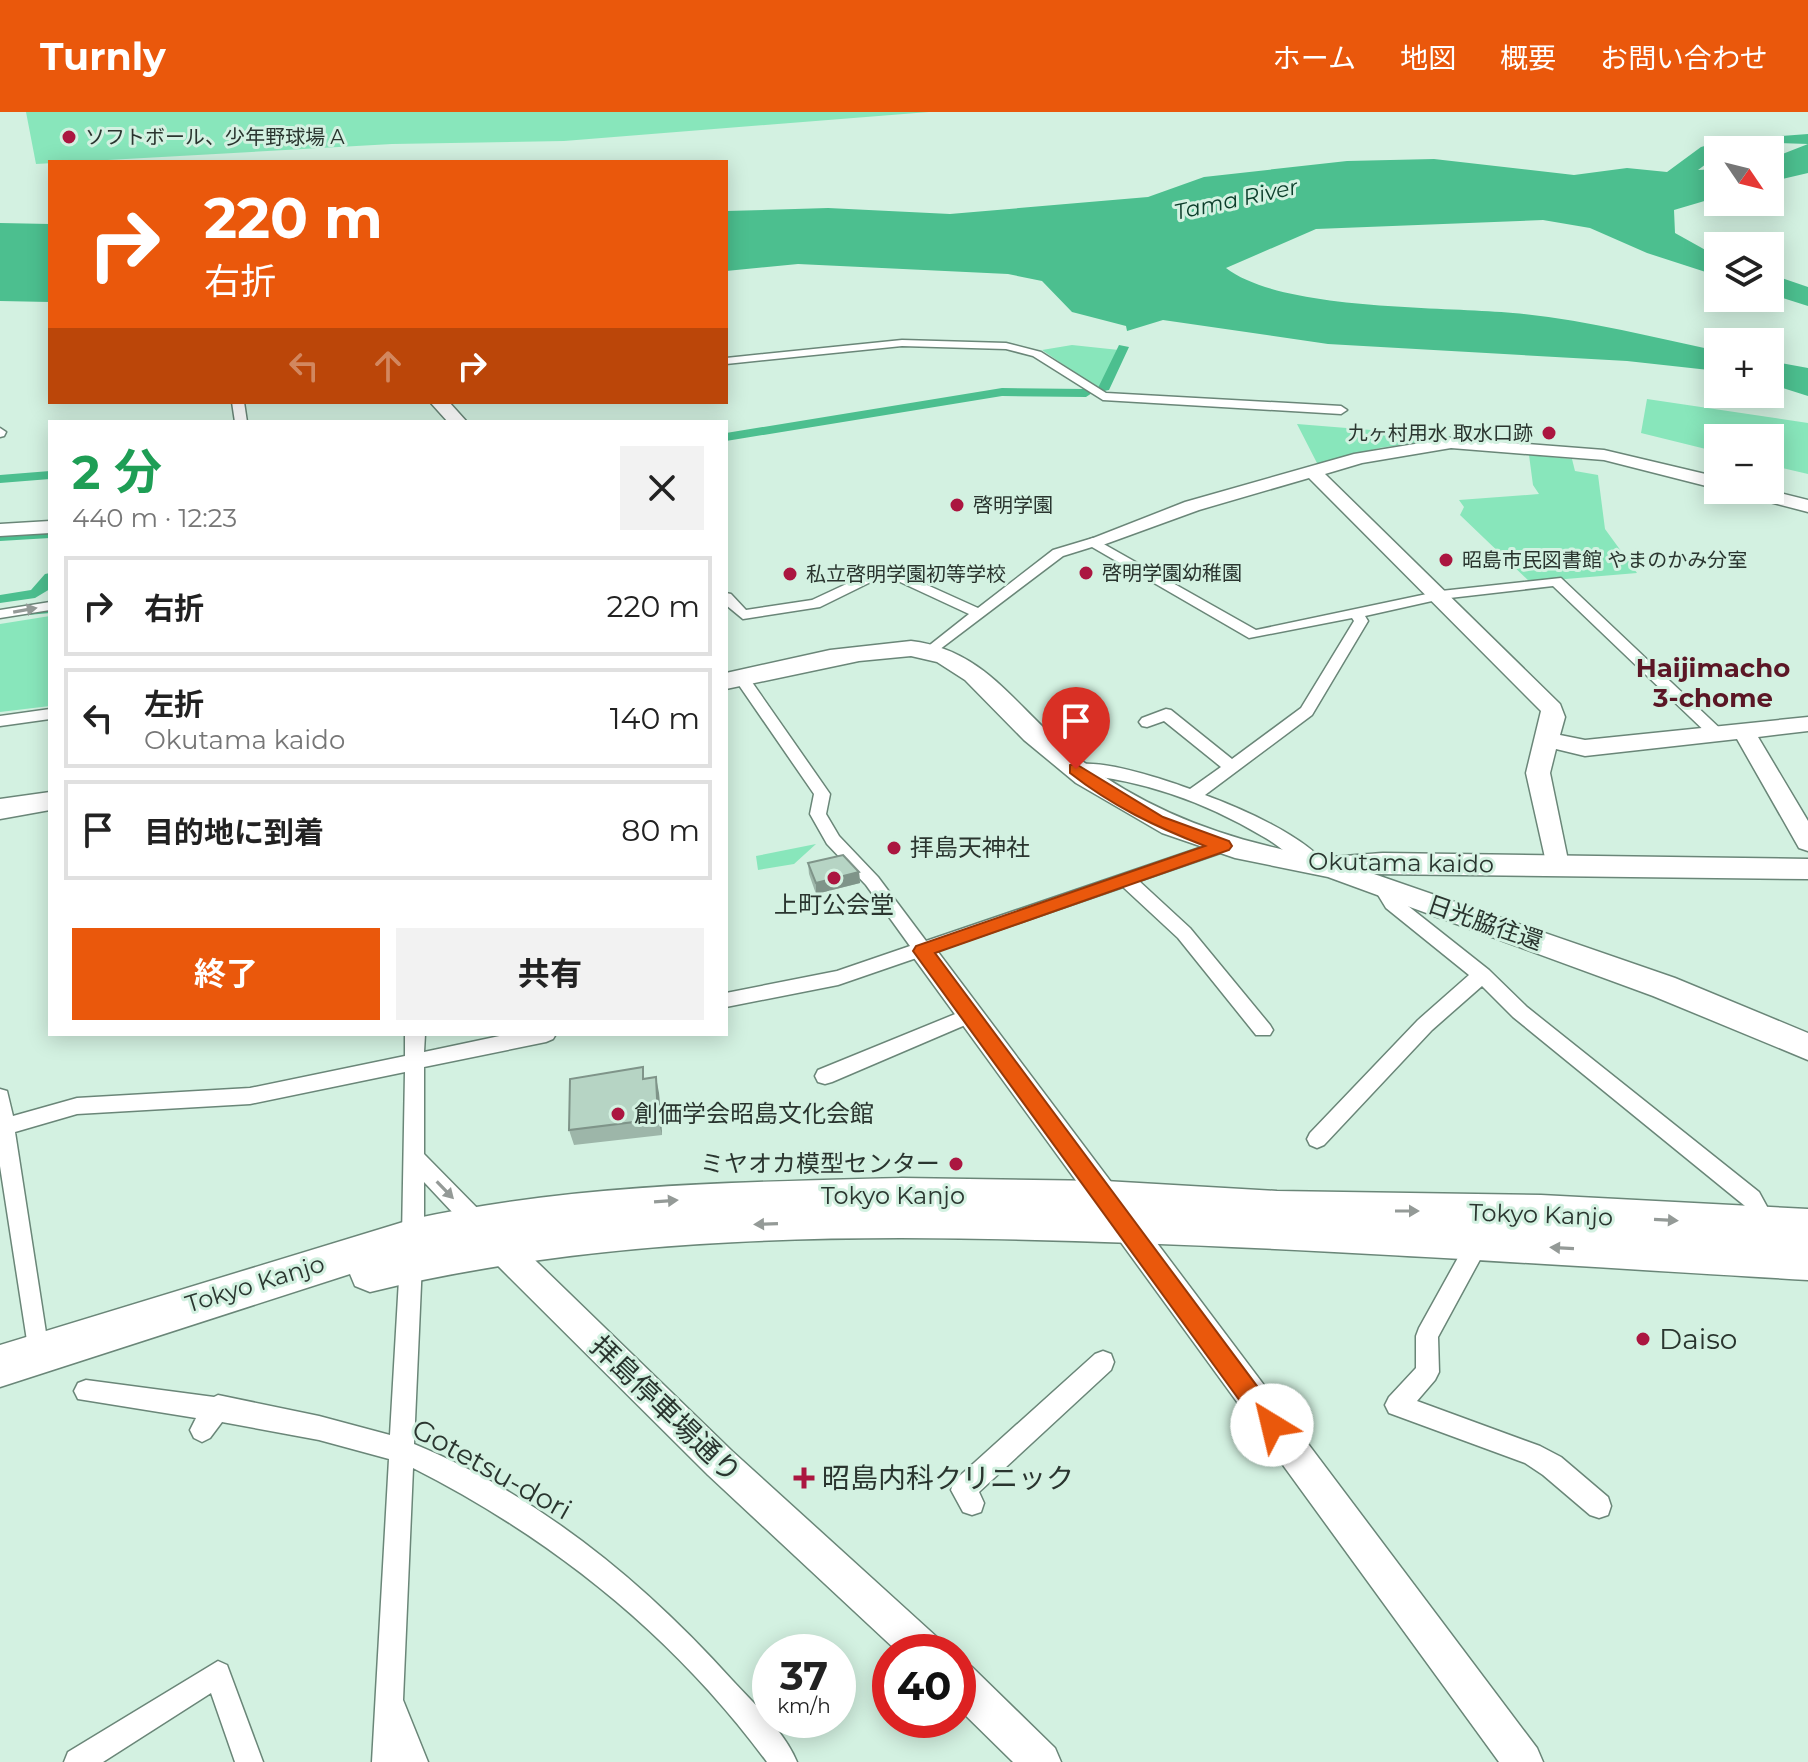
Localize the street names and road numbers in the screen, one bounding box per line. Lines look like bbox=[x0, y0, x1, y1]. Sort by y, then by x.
street label: Okutama kaido bbox=[1308, 846, 1494, 879]
street label: 日光脇往還 bbox=[1424, 889, 1547, 956]
street label: Tokyo Kanjo bbox=[821, 1181, 965, 1210]
street label: Tokyo Kanjo bbox=[1469, 1197, 1613, 1232]
street label: Tokyo Kanjo bbox=[182, 1249, 328, 1318]
street label: 拝島停車場通り bbox=[584, 1329, 748, 1489]
street label: Gotetsu-dori bbox=[406, 1411, 578, 1527]

